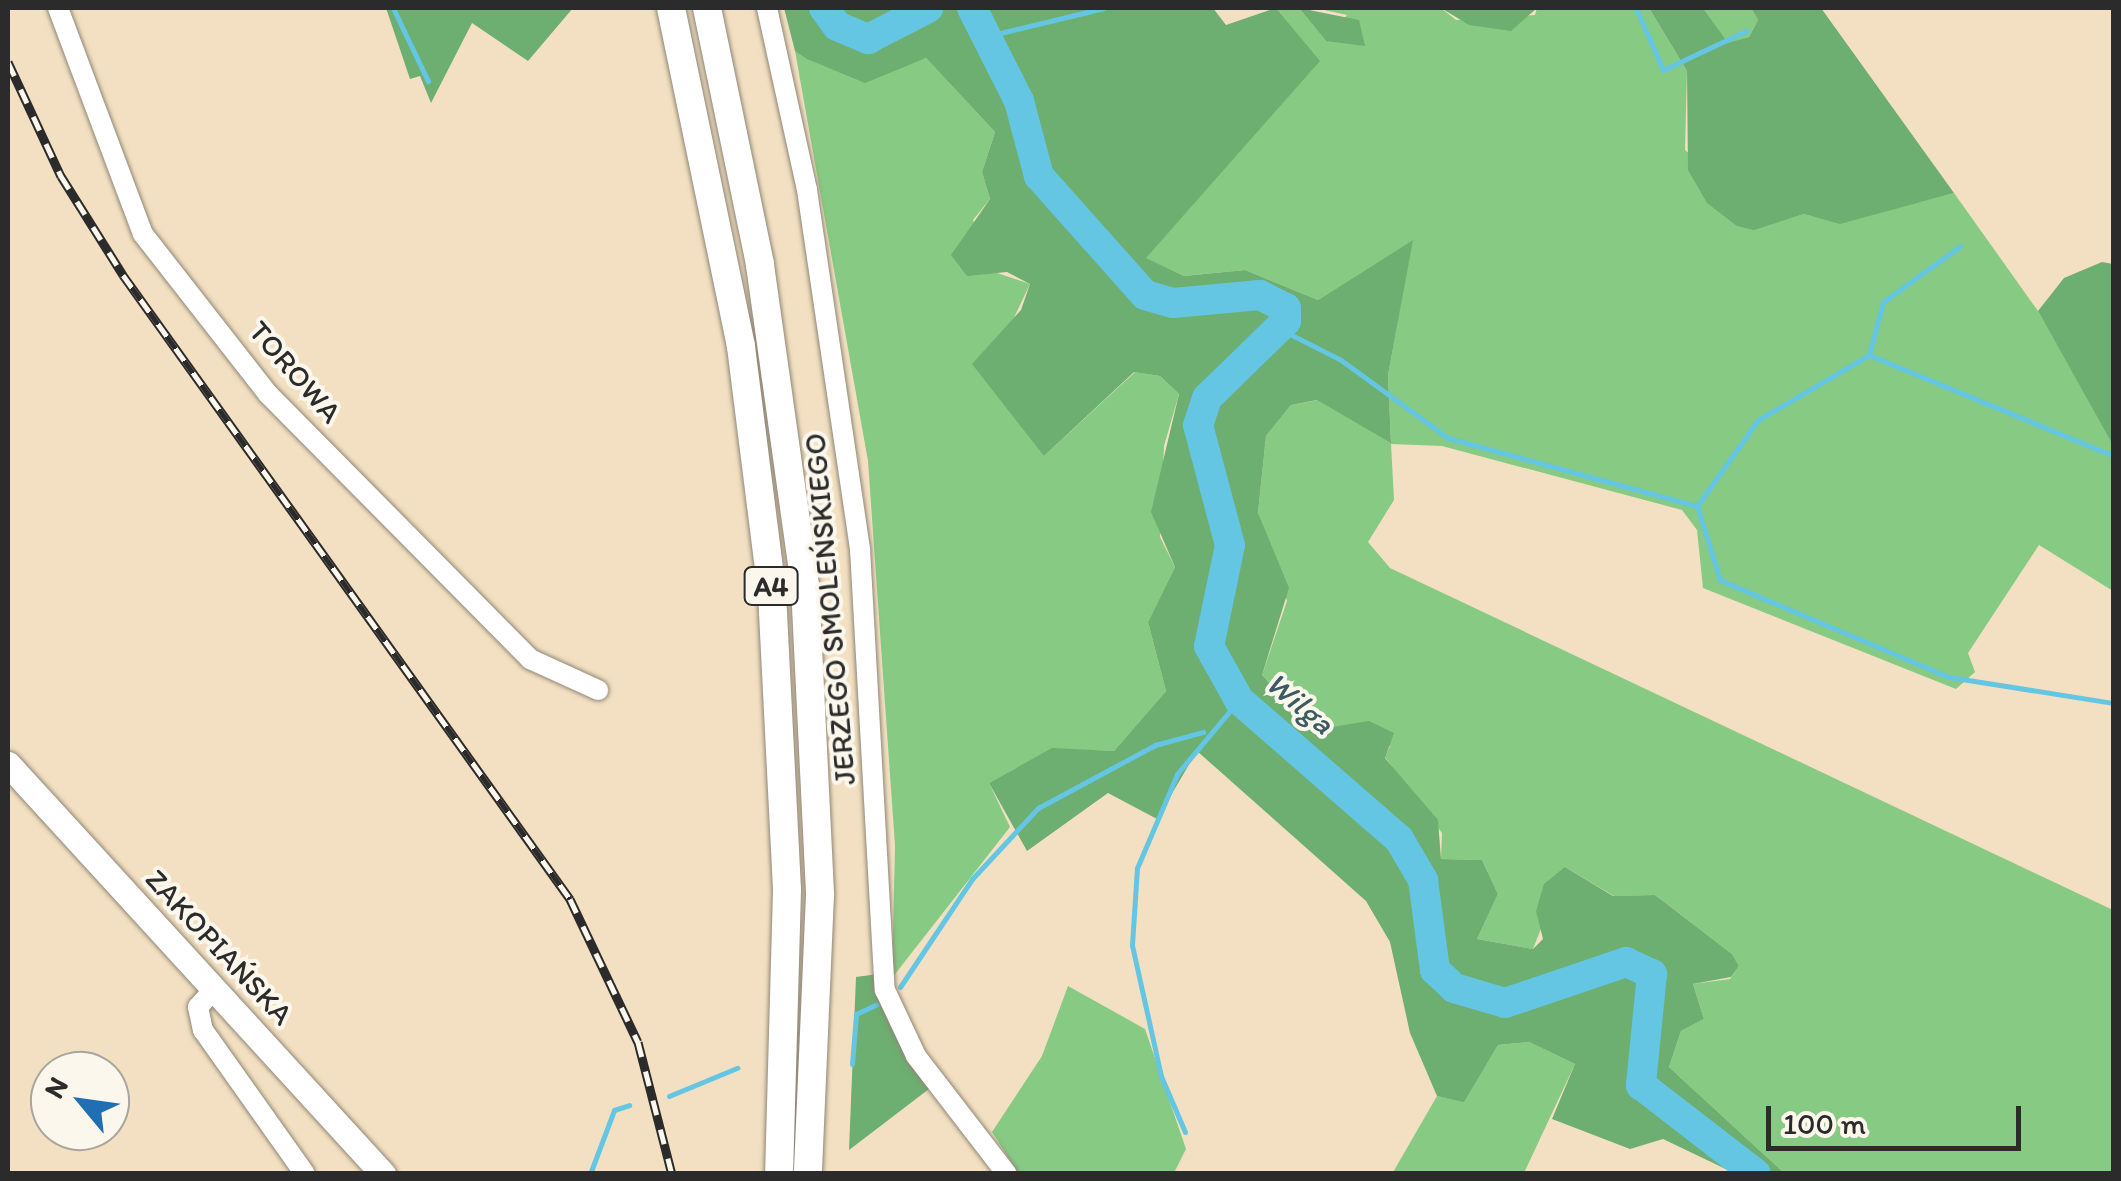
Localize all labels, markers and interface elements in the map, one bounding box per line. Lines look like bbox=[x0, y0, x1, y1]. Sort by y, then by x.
street label: TOROWA bbox=[241, 314, 349, 430]
street label: JERZEGO SMOLEŃSKIEGO bbox=[797, 431, 863, 787]
road number: A4 bbox=[744, 563, 798, 609]
water label: Wilga bbox=[1258, 664, 1342, 742]
street label: ZAKOPIAŃSKA bbox=[138, 862, 300, 1032]
north arrow bbox=[30, 1051, 130, 1151]
text: N bbox=[36, 1071, 75, 1104]
scale bar bbox=[1771, 1086, 2026, 1148]
text: 100 m bbox=[1783, 1105, 1866, 1142]

